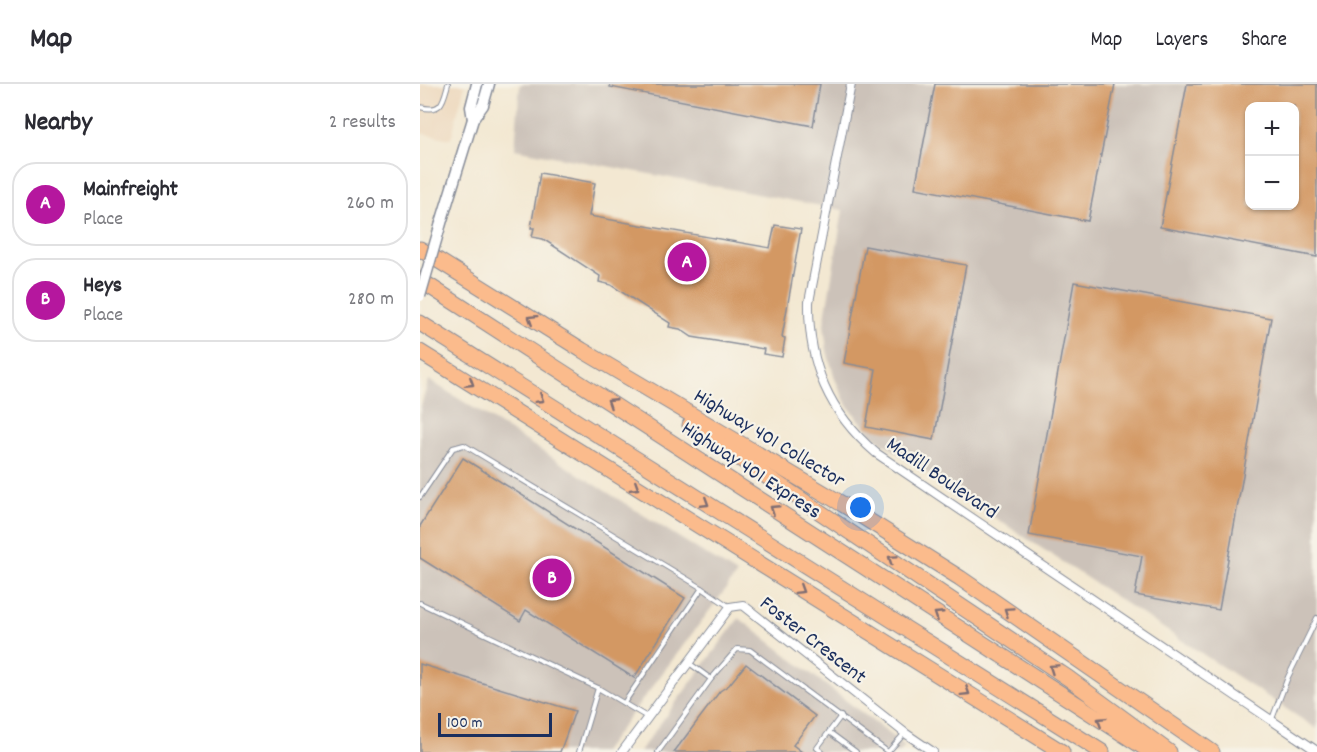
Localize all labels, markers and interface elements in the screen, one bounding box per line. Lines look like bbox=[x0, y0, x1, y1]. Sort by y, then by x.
text: Map bbox=[30, 21, 72, 61]
text: Map bbox=[1091, 26, 1122, 56]
text: Layers bbox=[1155, 26, 1208, 56]
text: Share bbox=[1241, 26, 1287, 56]
map controls bbox=[1245, 102, 1299, 210]
button: + bbox=[1245, 102, 1299, 156]
text: Nearby bbox=[24, 105, 92, 142]
text: 2 results bbox=[329, 109, 396, 137]
button: − bbox=[1245, 156, 1299, 210]
text: Mainfreight bbox=[83, 175, 178, 206]
text: A bbox=[40, 190, 51, 218]
text: 260 m bbox=[346, 190, 394, 218]
text: Place bbox=[83, 206, 123, 234]
pin: A bbox=[668, 240, 706, 285]
text: Heys bbox=[83, 271, 122, 302]
text: B bbox=[41, 286, 50, 314]
text: 280 m bbox=[348, 286, 394, 314]
text: Place bbox=[83, 302, 123, 330]
one-way arrow bbox=[528, 315, 538, 327]
one-way arrow bbox=[463, 376, 474, 387]
street label: Highway 401 Collector bbox=[687, 382, 850, 497]
one-way arrow bbox=[534, 392, 544, 404]
one-way arrow bbox=[607, 397, 617, 409]
street label: Highway 401 Express bbox=[675, 415, 826, 528]
street label: Madill Boulevard bbox=[879, 431, 1003, 528]
one-way arrow bbox=[629, 479, 639, 491]
your location bbox=[846, 493, 875, 522]
one-way arrow bbox=[699, 496, 709, 508]
one-way arrow bbox=[770, 504, 780, 516]
one-way arrow bbox=[888, 554, 898, 566]
pin: B bbox=[532, 556, 572, 600]
one-way arrow bbox=[794, 583, 804, 595]
street label: Foster Crescent bbox=[752, 590, 872, 693]
one-way arrow bbox=[1004, 607, 1015, 618]
one-way arrow bbox=[933, 611, 944, 622]
one-way arrow bbox=[1049, 665, 1060, 676]
one-way arrow bbox=[960, 685, 970, 697]
scale bar bbox=[438, 710, 552, 738]
text: 100 m bbox=[447, 712, 483, 735]
one-way arrow bbox=[1097, 717, 1108, 728]

